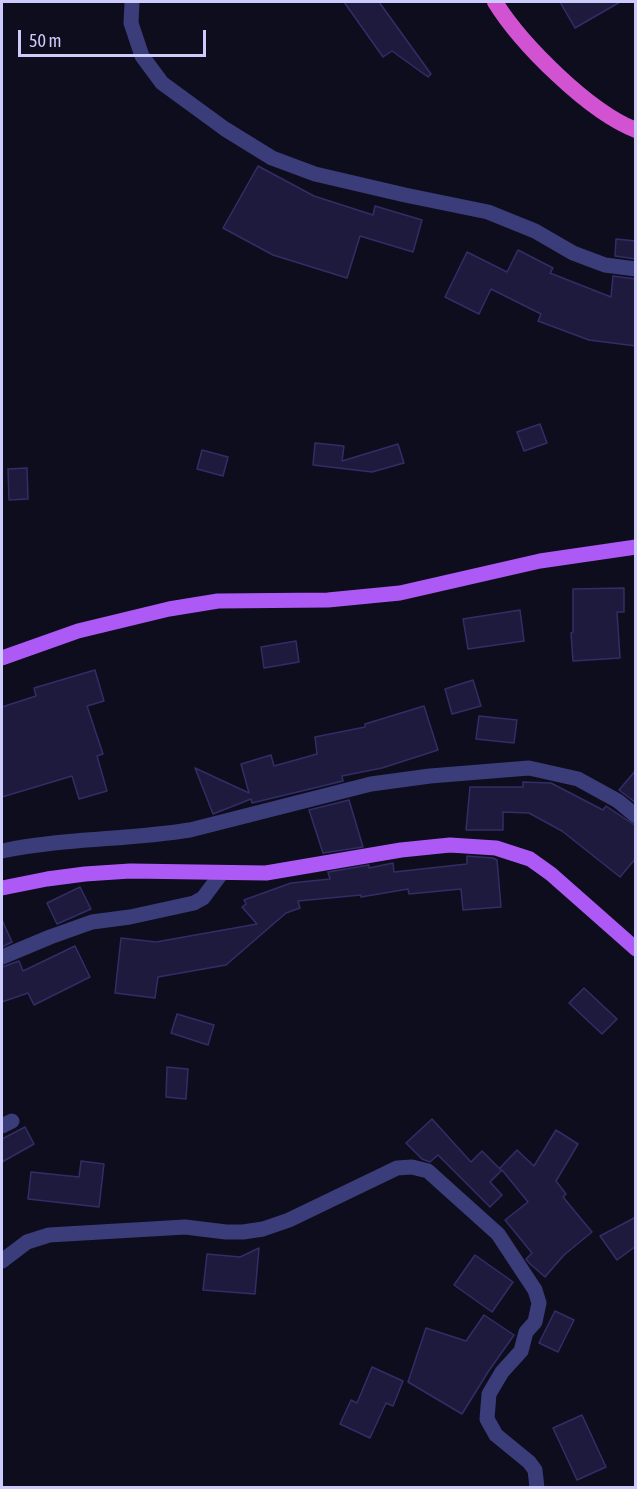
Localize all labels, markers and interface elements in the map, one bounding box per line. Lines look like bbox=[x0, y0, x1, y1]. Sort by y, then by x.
scale bar bbox=[21, 18, 208, 56]
text: 50 m bbox=[29, 30, 61, 51]

